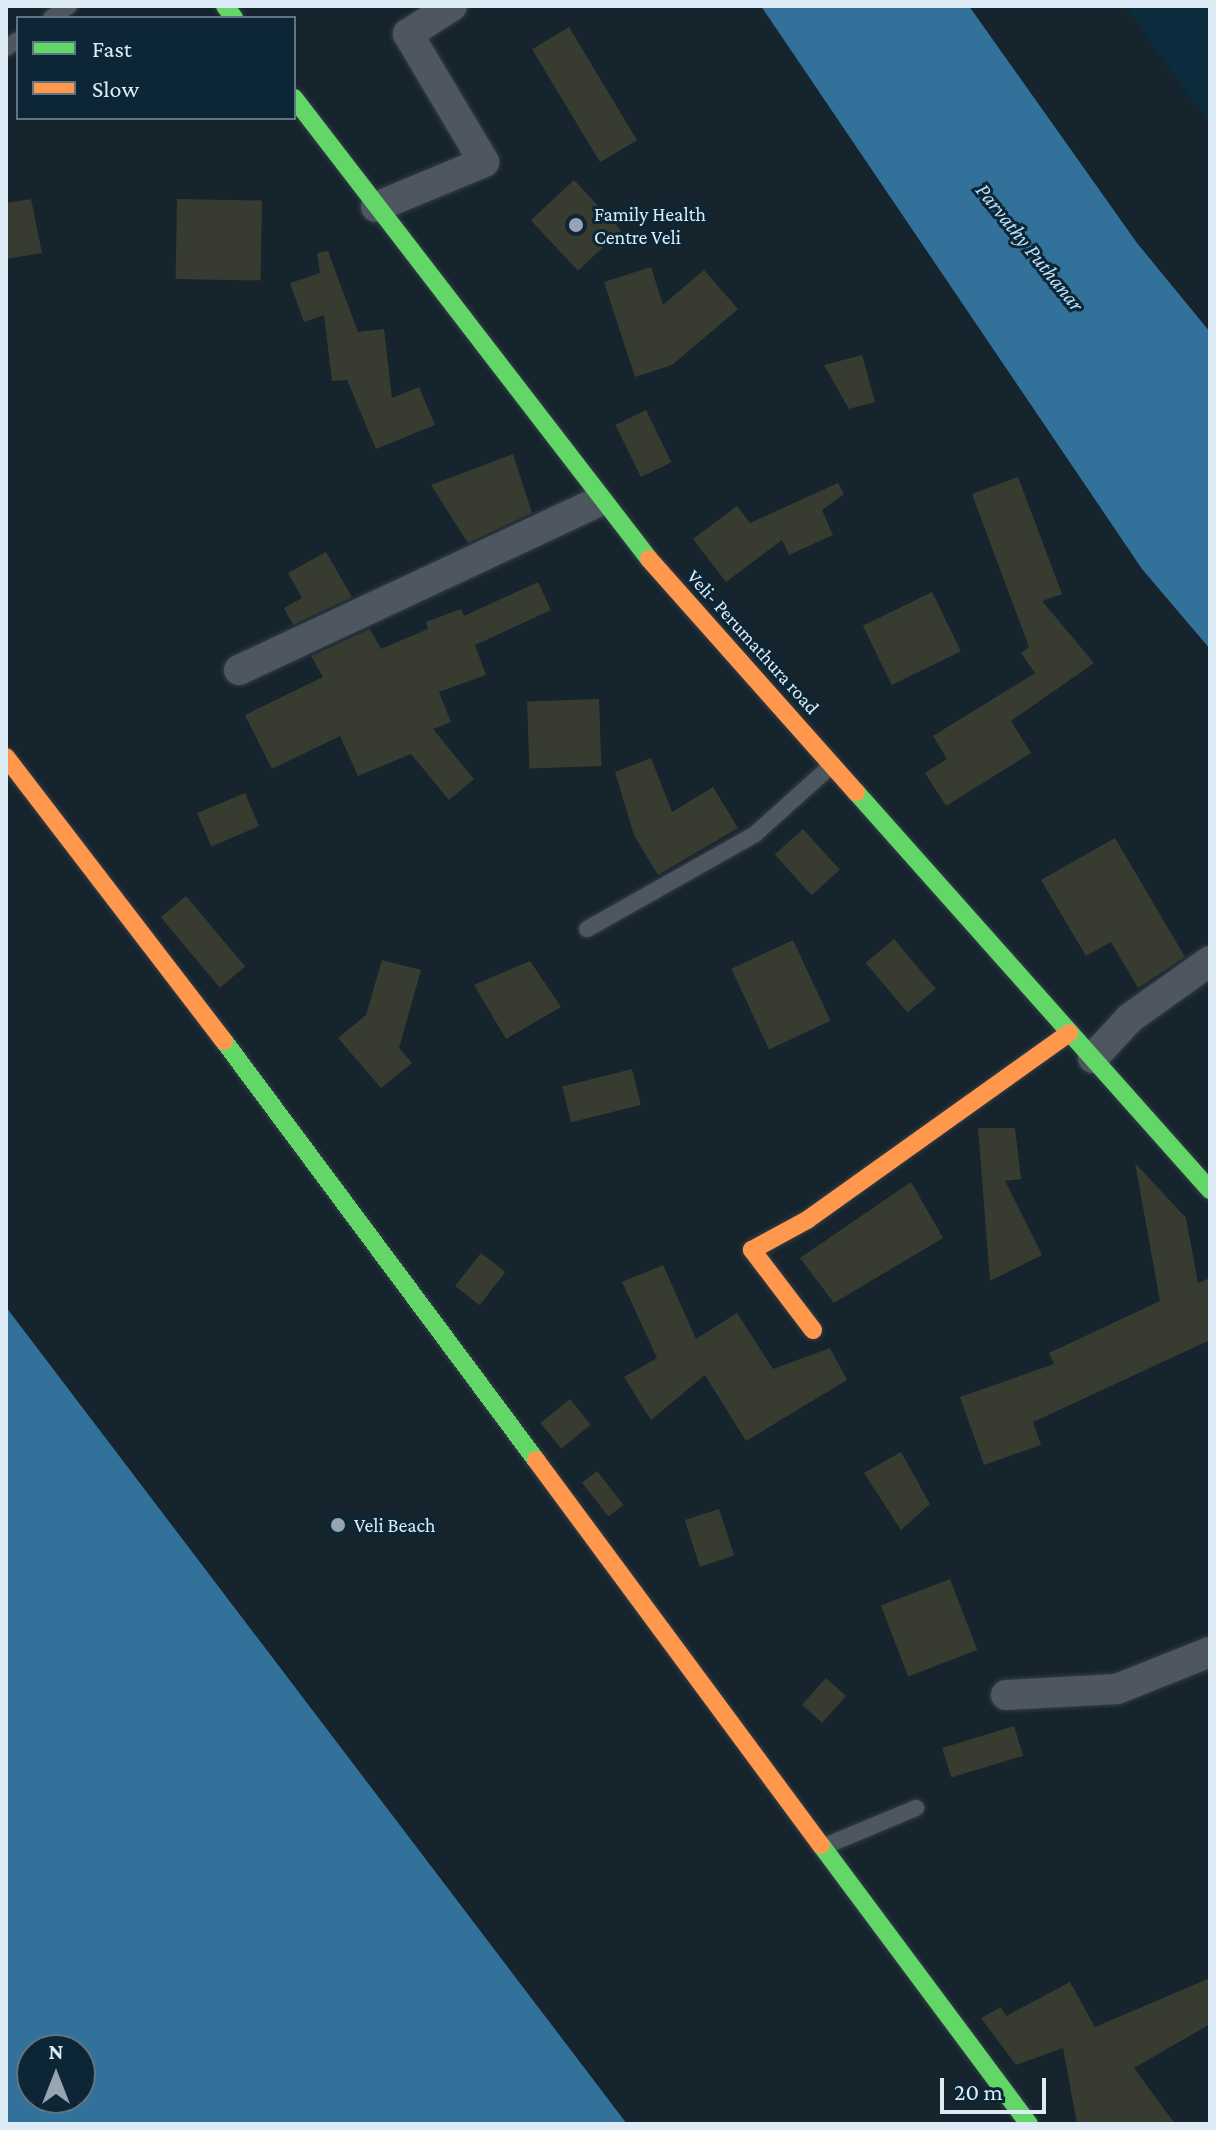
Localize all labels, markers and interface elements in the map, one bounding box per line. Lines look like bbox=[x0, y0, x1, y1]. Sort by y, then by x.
legend bbox=[16, 16, 296, 120]
text: Fast bbox=[92, 35, 132, 62]
text: Slow bbox=[92, 75, 139, 102]
water label: Parvathy Puthanar bbox=[970, 177, 1090, 317]
place label: Family Health Centre Veli bbox=[594, 202, 706, 249]
marker: Family Health Centre Veli bbox=[565, 214, 587, 236]
street label: Veli- Perumathura road bbox=[682, 565, 824, 719]
place label: Veli Beach bbox=[354, 1513, 436, 1537]
marker: Veli Beach bbox=[329, 1516, 347, 1534]
north arrow bbox=[16, 2034, 96, 2114]
text: N bbox=[49, 2039, 64, 2064]
scale bar bbox=[944, 2062, 1050, 2112]
text: 20 m bbox=[954, 2078, 1003, 2105]

